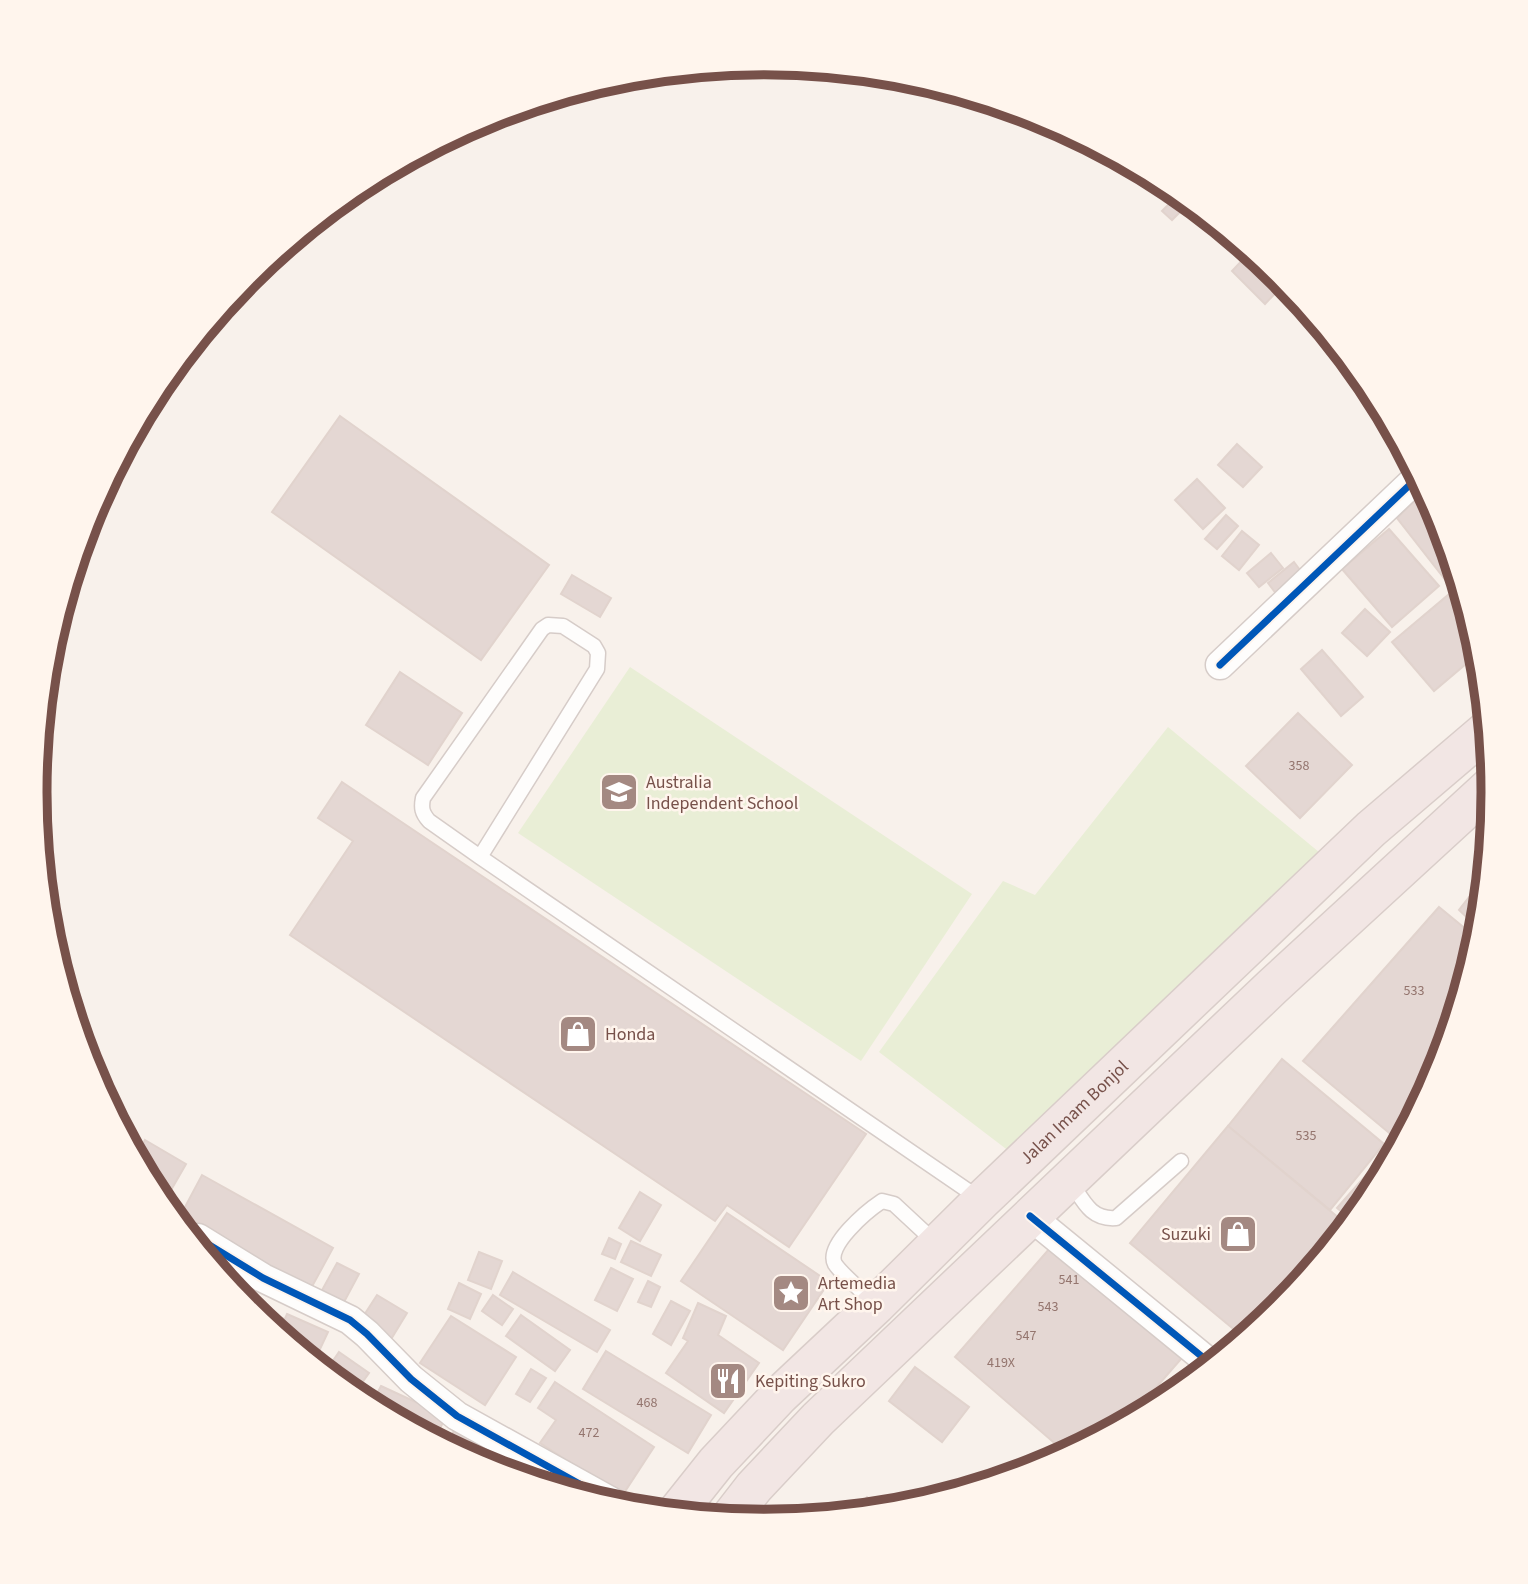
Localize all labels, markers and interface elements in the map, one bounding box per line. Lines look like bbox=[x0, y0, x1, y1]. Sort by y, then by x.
house number: 358 bbox=[1289, 756, 1309, 776]
place label: Australia Independent School bbox=[646, 770, 798, 816]
school or university icon: Australia Independent School bbox=[598, 771, 640, 813]
house number: 533 bbox=[1404, 981, 1424, 1001]
shop icon: Honda bbox=[557, 1013, 599, 1055]
place label: Honda bbox=[605, 1022, 655, 1047]
street label: Jalan Imam Bonjol bbox=[1015, 1055, 1134, 1170]
house number: 535 bbox=[1296, 1126, 1316, 1146]
shop icon: Suzuki bbox=[1217, 1213, 1259, 1255]
place label: Suzuki bbox=[1161, 1222, 1211, 1247]
house number: 541 bbox=[1059, 1270, 1079, 1290]
place label: Artemedia Art Shop bbox=[818, 1271, 896, 1317]
place icon: Artemedia Art Shop bbox=[770, 1272, 812, 1314]
house number: 543 bbox=[1038, 1297, 1058, 1317]
house number: 547 bbox=[1016, 1326, 1036, 1346]
house number: 419X bbox=[987, 1353, 1015, 1373]
restaurant icon: Kepiting Sukro bbox=[707, 1360, 749, 1402]
place label: Kepiting Sukro bbox=[755, 1369, 866, 1394]
house number: 468 bbox=[637, 1393, 657, 1413]
house number: 472 bbox=[579, 1423, 599, 1443]

